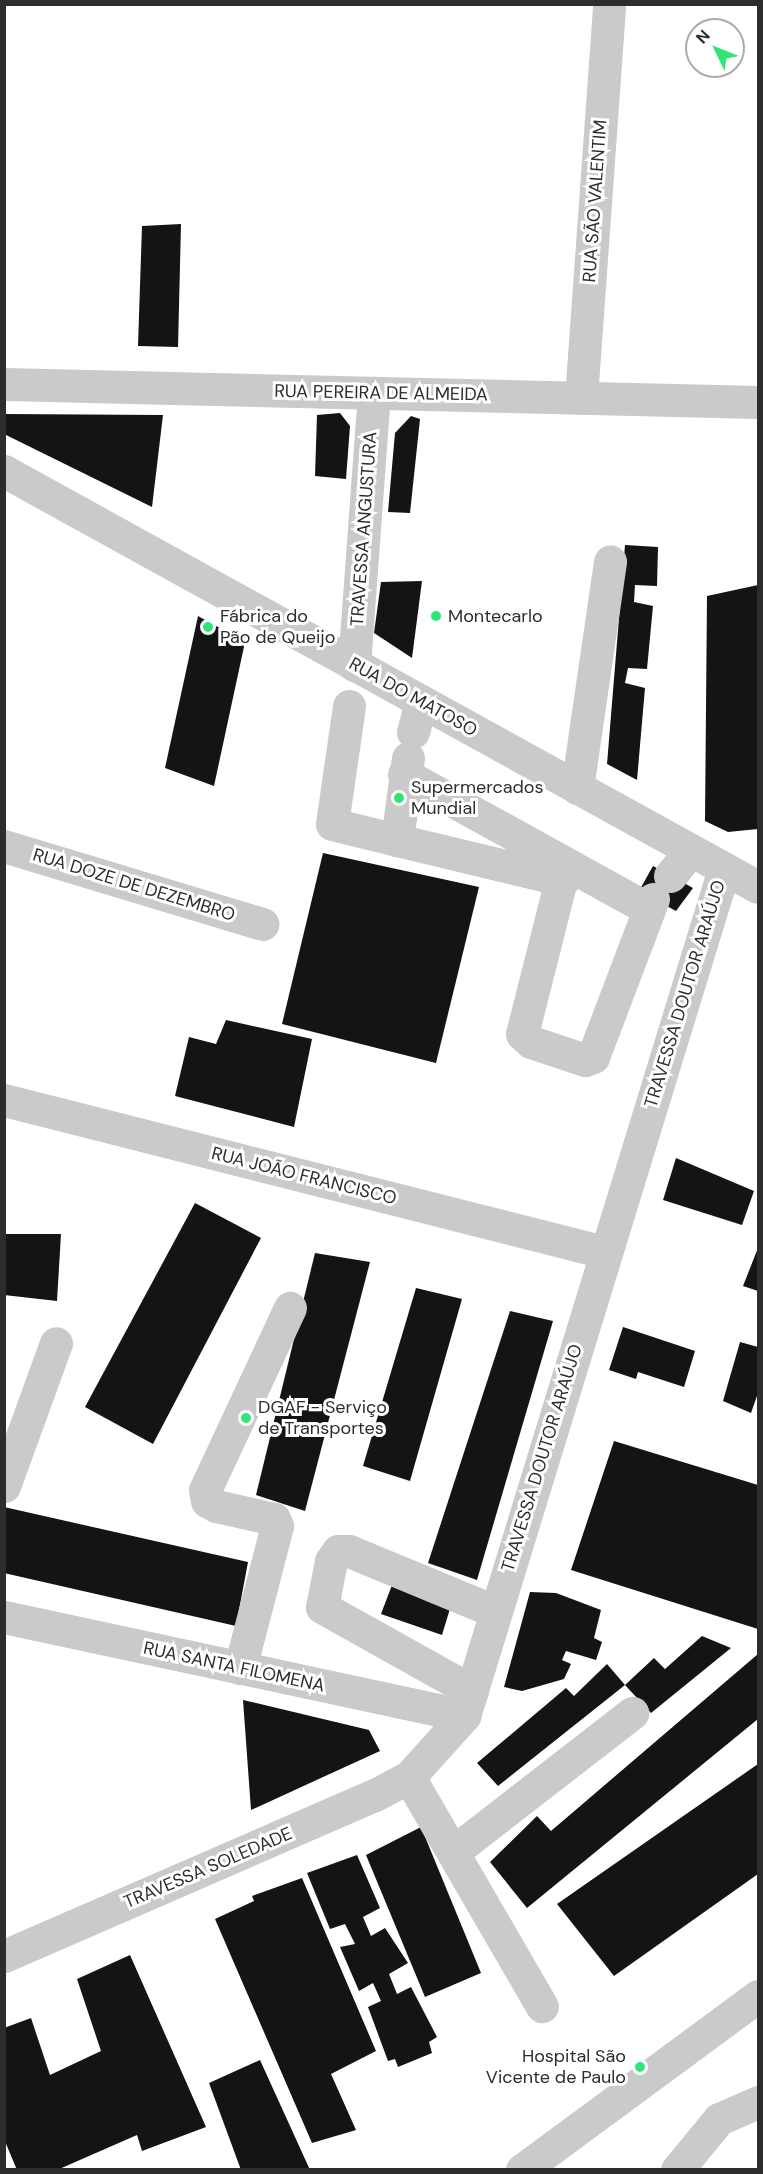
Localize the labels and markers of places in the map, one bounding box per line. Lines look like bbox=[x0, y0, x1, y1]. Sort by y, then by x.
place label: Montecarlo bbox=[448, 605, 543, 627]
place label: Fábrica do Pão de Queijo bbox=[220, 606, 335, 648]
marker: Montecarlo bbox=[429, 609, 443, 623]
marker: Fábrica do Pão de Queijo bbox=[201, 620, 215, 634]
place label: Supermercados Mundial bbox=[411, 777, 544, 820]
marker: Supermercados Mundial bbox=[392, 791, 406, 805]
place label: DGAF - Serviço de Transportes bbox=[258, 1397, 387, 1440]
marker: DGAF - Serviço de Transportes bbox=[239, 1411, 253, 1425]
place label: Hospital São Vicente de Paulo bbox=[486, 2046, 626, 2088]
marker: Hospital São Vicente de Paulo bbox=[631, 2058, 649, 2076]

